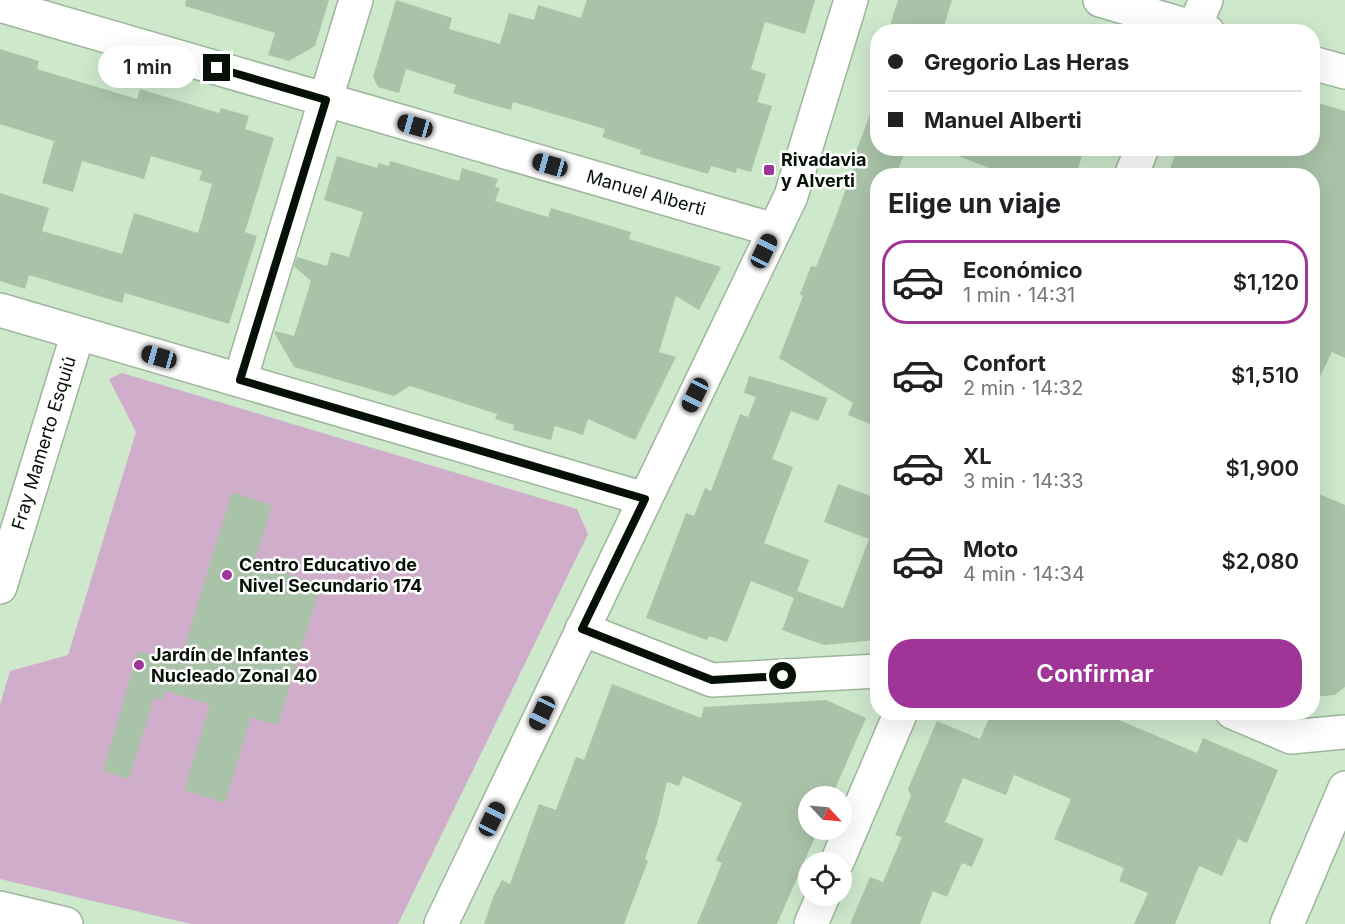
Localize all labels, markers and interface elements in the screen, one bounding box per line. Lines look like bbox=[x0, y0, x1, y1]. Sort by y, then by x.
callout: 1 min bbox=[97, 47, 196, 89]
text: Gregorio Las Heras bbox=[924, 49, 1129, 75]
route end bbox=[203, 54, 230, 81]
text: 1 min bbox=[123, 55, 172, 79]
text: Manuel Alberti bbox=[924, 107, 1082, 133]
car bbox=[395, 112, 435, 140]
place label: Rivadavia y Alverti bbox=[781, 149, 866, 191]
car bbox=[530, 151, 570, 179]
marker: Rivadavia y Alverti bbox=[762, 163, 776, 177]
street label: Manuel Alberti bbox=[584, 165, 708, 220]
text: Elige un viaje bbox=[888, 187, 1061, 220]
car bbox=[748, 231, 780, 271]
icon: car bbox=[891, 255, 945, 309]
text: Económico bbox=[963, 257, 1082, 283]
text: $1,120 bbox=[1233, 269, 1299, 295]
text: 1 min · 14:31 bbox=[963, 283, 1075, 307]
car bbox=[139, 343, 179, 371]
icon: car bbox=[891, 348, 945, 402]
text: Confort bbox=[963, 350, 1046, 376]
street label: Fray Mamerto Esquiú bbox=[7, 354, 80, 532]
text: $1,510 bbox=[1231, 362, 1299, 388]
car bbox=[679, 375, 711, 415]
text: 2 min · 14:32 bbox=[963, 376, 1083, 400]
icon: car bbox=[891, 441, 945, 495]
text: XL bbox=[963, 443, 992, 469]
text: $1,900 bbox=[1226, 455, 1299, 481]
text: 3 min · 14:33 bbox=[963, 469, 1084, 493]
icon: car bbox=[891, 534, 945, 588]
text: Moto bbox=[963, 536, 1018, 562]
text: $2,080 bbox=[1221, 548, 1299, 574]
place label: Centro Educativo de Nivel Secundario 174 bbox=[239, 554, 422, 596]
text: 4 min · 14:34 bbox=[963, 562, 1085, 586]
marker: Centro Educativo de Nivel Secundario 174 bbox=[220, 568, 234, 582]
button: Confirmar bbox=[888, 639, 1302, 708]
place label: Jardín de Infantes Nucleado Zonal 40 bbox=[151, 644, 318, 686]
marker: Jardín de Infantes Nucleado Zonal 40 bbox=[132, 658, 146, 672]
route start bbox=[769, 662, 796, 689]
car bbox=[526, 693, 558, 733]
north arrow bbox=[798, 786, 852, 840]
map controls bbox=[798, 786, 852, 906]
car bbox=[476, 799, 508, 839]
button: locate bbox=[798, 852, 852, 906]

